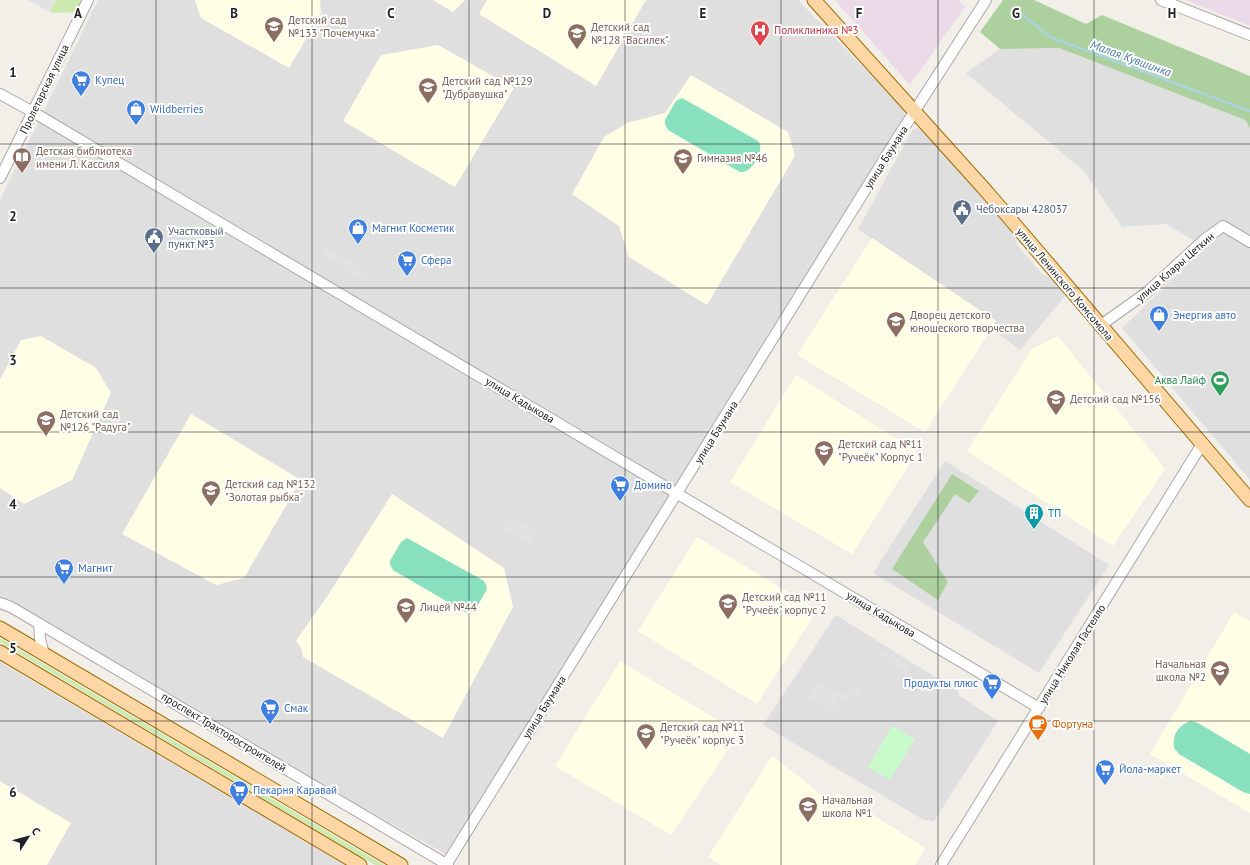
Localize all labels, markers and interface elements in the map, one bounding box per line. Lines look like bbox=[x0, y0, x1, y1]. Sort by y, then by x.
text: A bbox=[74, 5, 82, 22]
text: B bbox=[230, 5, 238, 22]
text: C bbox=[387, 5, 395, 22]
text: D bbox=[543, 5, 551, 22]
text: E bbox=[700, 5, 707, 22]
text: F bbox=[856, 5, 863, 22]
text: G bbox=[1012, 5, 1020, 22]
text: H bbox=[1168, 5, 1176, 22]
place label: Детский сад №133 "Почемучка" bbox=[288, 13, 380, 40]
school or university icon: Детский сад №133 "Почемучка" bbox=[263, 15, 285, 43]
hospital icon: Поликлиника №3 bbox=[749, 19, 771, 47]
place label: Детский сад №128 "Василек" bbox=[591, 20, 669, 47]
school or university icon: Детский сад №128 "Василек" bbox=[566, 22, 588, 50]
place label: Поликлиника №3 bbox=[774, 23, 859, 37]
water label: Малая Кувшинка bbox=[1089, 36, 1174, 80]
street label: Пролетарская улица bbox=[16, 42, 72, 136]
text: 1 bbox=[9, 64, 17, 81]
supermarket icon: Купец bbox=[70, 69, 92, 97]
place label: Купец bbox=[95, 73, 124, 87]
place label: Детский сад №129 "Дубравушка" bbox=[442, 74, 533, 101]
school or university icon: Детский сад №129 "Дубравушка" bbox=[417, 76, 439, 104]
shop icon: Wildberries bbox=[125, 98, 147, 126]
place label: Wildberries bbox=[150, 102, 204, 116]
street label: улица Баумана bbox=[861, 123, 911, 191]
place label: Детская библиотека имени Л. Кассиля bbox=[36, 144, 132, 171]
library icon: Детская библиотека имени Л. Кассиля bbox=[11, 146, 33, 174]
school or university icon: Гимназия №46 bbox=[672, 147, 694, 175]
place label: Гимназия №46 bbox=[697, 151, 767, 165]
public building icon: Чебоксары 428037 bbox=[951, 198, 973, 226]
place label: Чебоксары 428037 bbox=[976, 202, 1068, 216]
text: 2 bbox=[9, 208, 17, 225]
shop icon: Магнит Косметик bbox=[347, 217, 369, 245]
place label: Магнит Косметик bbox=[372, 221, 455, 235]
place label: Участковый пункт №3 bbox=[168, 224, 224, 251]
street label: улица Ленинского Комсомола bbox=[1014, 225, 1116, 343]
public building icon: Участковый пункт №3 bbox=[143, 226, 165, 254]
street label: улица Клары Цеткин bbox=[1133, 229, 1217, 305]
supermarket icon: Сфера bbox=[396, 249, 418, 277]
place label: Сфера bbox=[421, 253, 451, 267]
shop icon: Энергия авто bbox=[1148, 304, 1170, 332]
place label: Дворец детского юношеского творчества bbox=[910, 308, 1024, 335]
place label: Энергия авто bbox=[1173, 308, 1236, 322]
school or university icon: Дворец детского юношеского творчества bbox=[885, 310, 907, 338]
text: 3 bbox=[9, 352, 17, 369]
sports icon: Аква Лайф bbox=[1209, 369, 1231, 397]
place label: Аква Лайф bbox=[1155, 373, 1206, 387]
street label: улица Кадыкова bbox=[483, 374, 557, 426]
school or university icon: Детский сад №156 bbox=[1045, 388, 1067, 416]
place label: Детский сад №156 bbox=[1070, 392, 1161, 406]
street label: улица Баумана bbox=[691, 398, 741, 466]
place label: Детский сад №126 "Радуга" bbox=[60, 407, 131, 434]
school or university icon: Детский сад №126 "Радуга" bbox=[35, 409, 57, 437]
place label: Детский сад №11 "Ручеёк" Корпус 1 bbox=[838, 437, 923, 464]
school or university icon: Детский сад №11 "Ручеёк" Корпус 1 bbox=[813, 439, 835, 467]
supermarket icon: Домино bbox=[609, 474, 631, 502]
place label: Детский сад №132 "Золотая рыбка" bbox=[225, 477, 316, 504]
place label: Домино bbox=[634, 478, 672, 492]
school or university icon: Детский сад №132 "Золотая рыбка" bbox=[200, 479, 222, 507]
text: 4 bbox=[9, 496, 17, 513]
building icon: ТП bbox=[1023, 502, 1045, 530]
place label: ТП bbox=[1048, 506, 1061, 520]
supermarket icon: Магнит bbox=[53, 557, 75, 585]
place label: Магнит bbox=[78, 561, 113, 575]
street label: улица Кадыкова bbox=[844, 588, 918, 640]
place label: Детский сад №11 "Ручеёк" корпус 2 bbox=[742, 590, 827, 617]
school or university icon: Детский сад №11 "Ручеёк" корпус 2 bbox=[717, 592, 739, 620]
school or university icon: Лицей №44 bbox=[395, 596, 417, 624]
place label: Лицей №44 bbox=[419, 600, 477, 614]
street label: улица Николая Гастелло bbox=[1036, 602, 1108, 706]
text: 5 bbox=[9, 640, 17, 657]
place label: Начальная школа №2 bbox=[1155, 657, 1206, 684]
school or university icon: Начальная школа №2 bbox=[1209, 659, 1231, 687]
supermarket icon: Продукты плюс bbox=[981, 672, 1003, 700]
street label: улица Баумана bbox=[519, 673, 569, 741]
place label: Продукты плюс bbox=[904, 676, 978, 690]
street label: проспект Тракторостроителей bbox=[159, 689, 289, 775]
supermarket icon: Смак bbox=[259, 697, 281, 725]
place label: Смак bbox=[284, 701, 309, 715]
cafe icon: Фортуна bbox=[1027, 713, 1049, 741]
place label: Фортуна bbox=[1052, 717, 1093, 731]
place label: Детский сад №11 "Ручеёк" корпус 3 bbox=[660, 720, 745, 747]
school or university icon: Детский сад №11 "Ручеёк" корпус 3 bbox=[635, 722, 657, 750]
supermarket icon: Йола-маркет bbox=[1094, 758, 1116, 786]
place label: Йола-маркет bbox=[1119, 762, 1181, 776]
supermarket icon: Пекарня Каравай bbox=[228, 779, 250, 807]
place label: Пекарня Каравай bbox=[253, 783, 337, 797]
text: 6 bbox=[9, 784, 17, 801]
place label: Начальная школа №1 bbox=[822, 793, 873, 820]
school or university icon: Начальная школа №1 bbox=[797, 795, 819, 823]
north arrow bbox=[8, 817, 48, 857]
text: С bbox=[29, 825, 44, 838]

